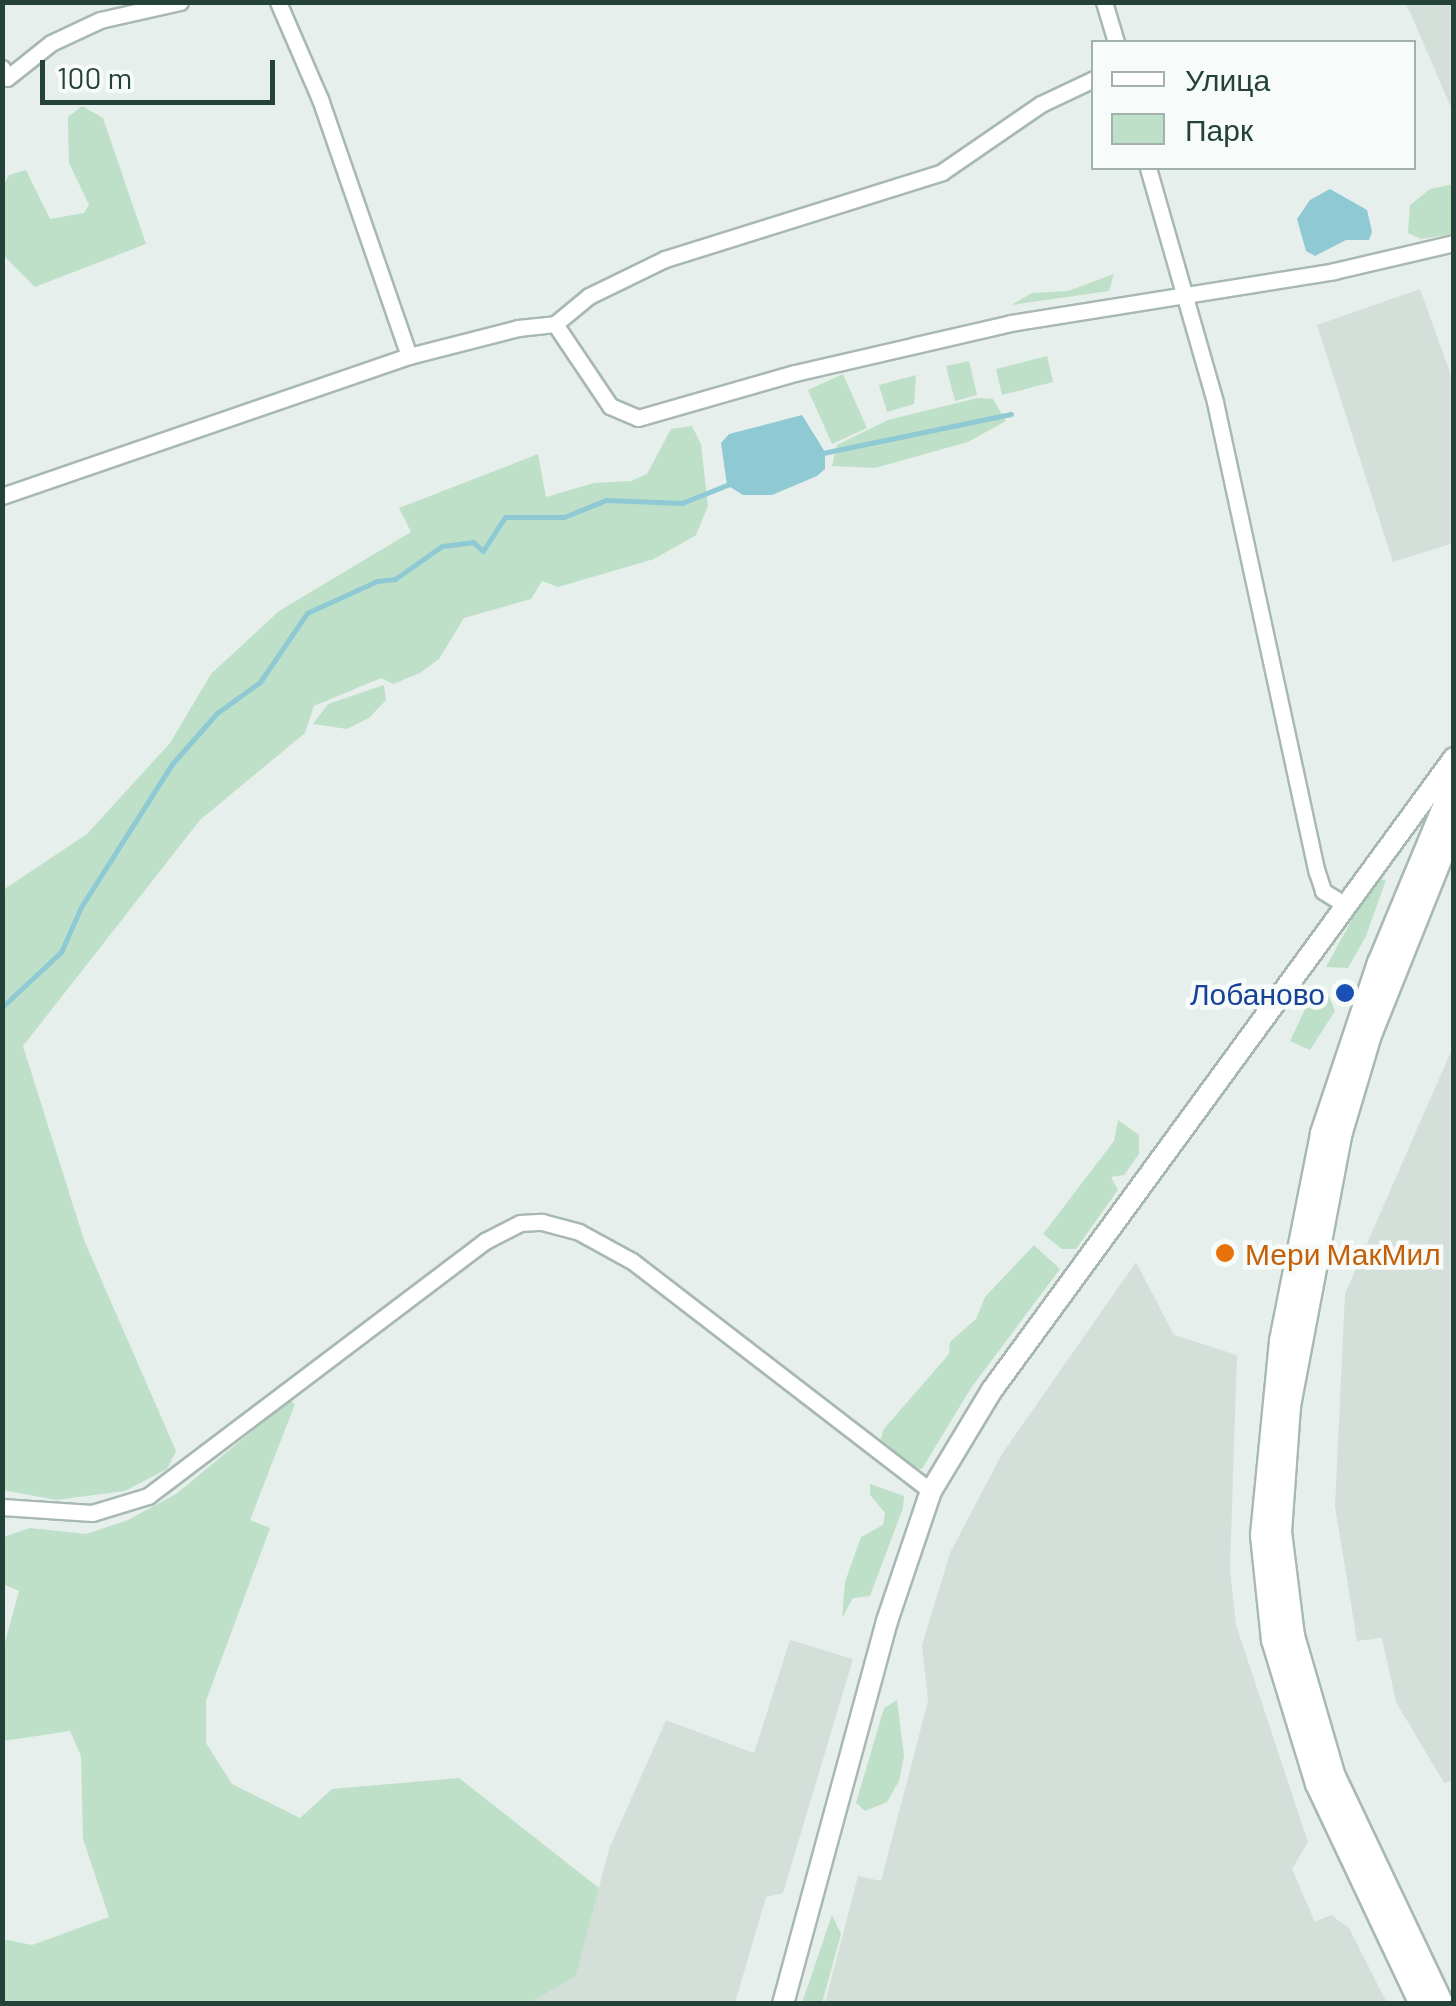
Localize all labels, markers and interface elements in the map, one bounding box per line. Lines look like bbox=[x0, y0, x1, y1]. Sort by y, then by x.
scale bar bbox=[45, 40, 280, 102]
legend bbox=[1091, 40, 1416, 170]
text: 100 m bbox=[57, 59, 132, 95]
text: Улица bbox=[1185, 61, 1270, 97]
text: Парк bbox=[1185, 111, 1253, 147]
place label: Лобаново bbox=[1190, 975, 1325, 1011]
marker: Лобаново bbox=[1334, 982, 1356, 1004]
place label: Мери МакМил bbox=[1245, 1235, 1441, 1271]
marker: Мери МакМил bbox=[1214, 1242, 1236, 1264]

